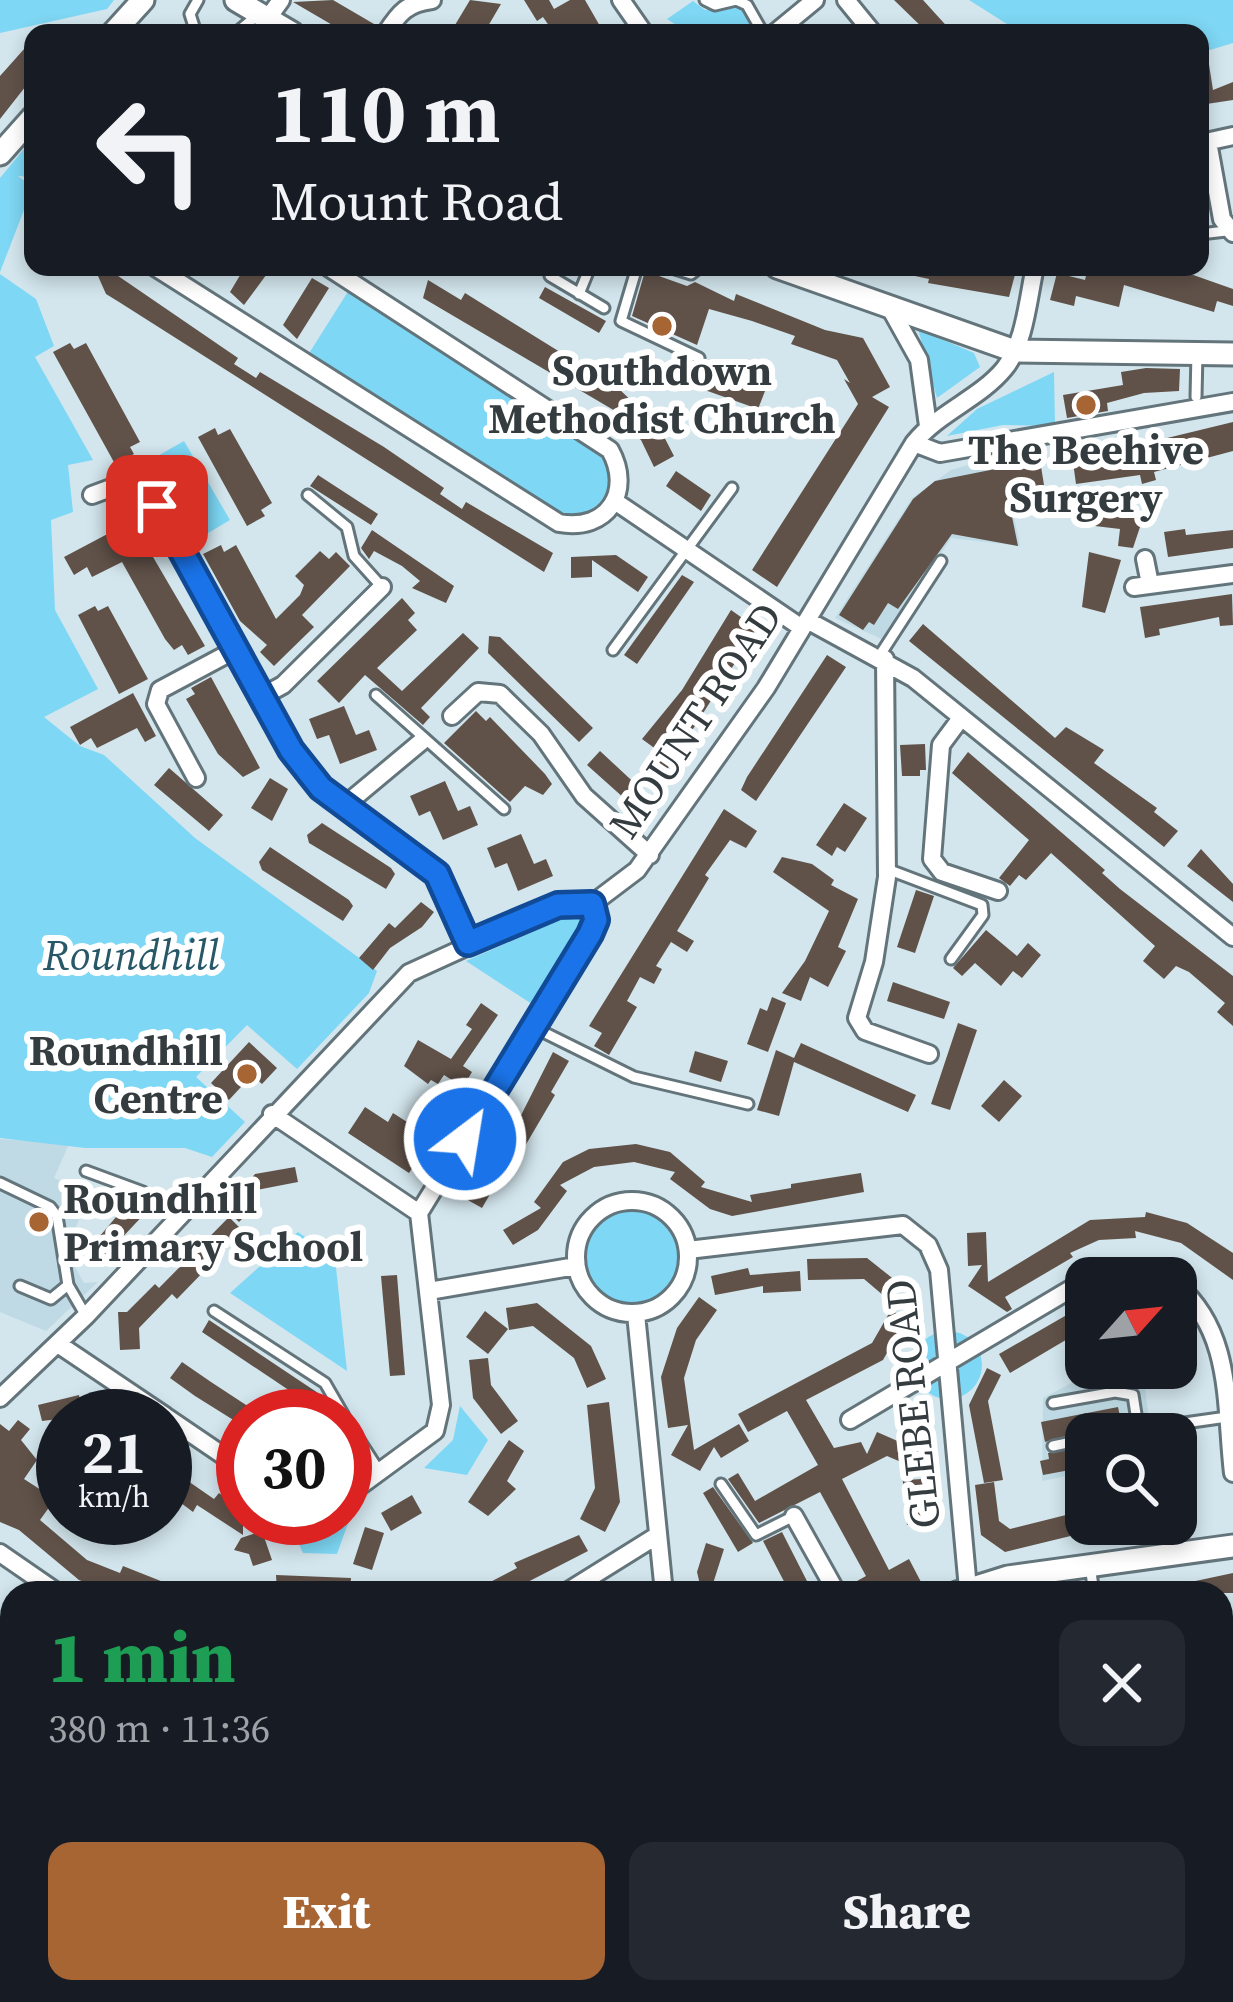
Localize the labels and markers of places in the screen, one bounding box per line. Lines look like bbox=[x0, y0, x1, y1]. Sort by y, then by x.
marker: Southdown Methodist Church bbox=[649, 313, 675, 339]
place label: Southdown Methodist Church bbox=[488, 341, 836, 447]
marker: The Beehive Surgery bbox=[1073, 392, 1099, 418]
place label: The Beehive Surgery bbox=[968, 420, 1204, 526]
pin bbox=[106, 455, 208, 557]
place label: Roundhill Centre bbox=[29, 1021, 223, 1127]
marker: Roundhill Centre bbox=[234, 1061, 260, 1087]
place label: Roundhill Primary School bbox=[63, 1169, 363, 1275]
marker: Roundhill Primary School bbox=[26, 1209, 52, 1235]

